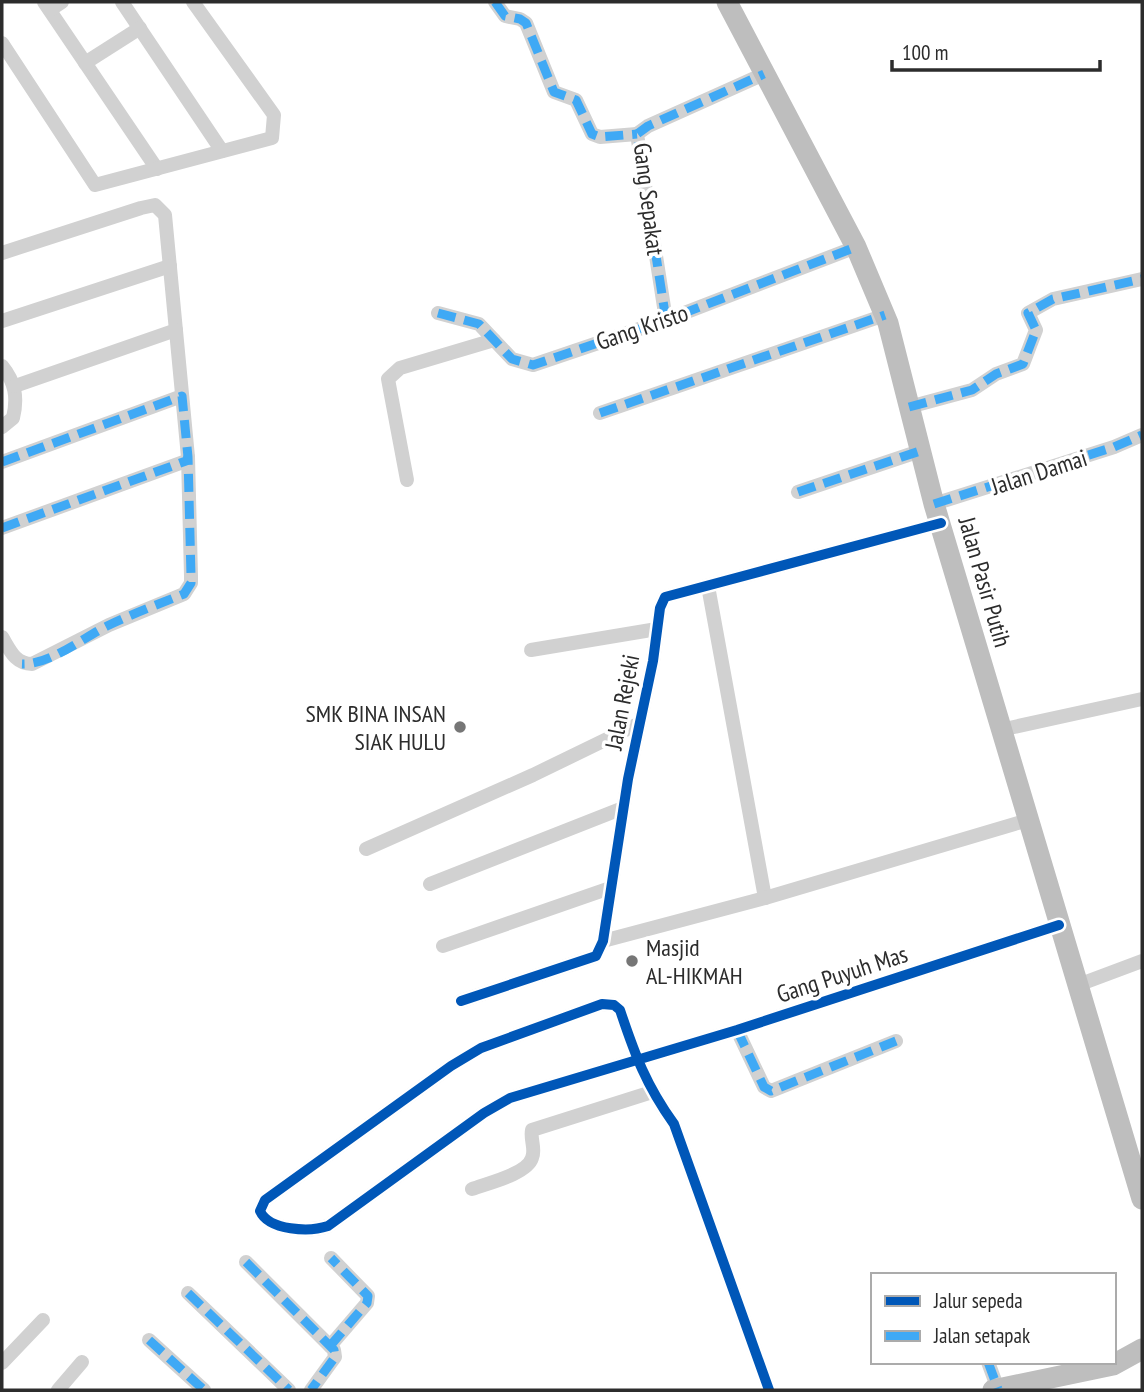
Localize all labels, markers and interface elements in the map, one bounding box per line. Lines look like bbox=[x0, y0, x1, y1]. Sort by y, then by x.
scale bar bbox=[892, 28, 1100, 72]
text: 100 m bbox=[902, 39, 948, 66]
street label: Gang Sepakat bbox=[627, 141, 671, 257]
street label: Gang Kristo bbox=[592, 297, 692, 357]
street label: Jalan Damai bbox=[986, 442, 1091, 502]
street label: Jalan Pasir Putih bbox=[951, 512, 1018, 651]
street label: Jalan Rejeki bbox=[597, 652, 646, 753]
place label: SMK BINA INSAN SIAK HULU bbox=[306, 698, 446, 757]
marker: SMK BINA INSAN SIAK HULU bbox=[452, 719, 468, 735]
place label: Masjid AL-HIKMAH bbox=[646, 932, 743, 991]
street label: Gang Puyuh Mas bbox=[772, 938, 912, 1010]
marker: Masjid AL-HIKMAH bbox=[624, 953, 640, 969]
legend bbox=[871, 1273, 1116, 1364]
text: Jalur sepeda bbox=[933, 1287, 1023, 1314]
text: Jalan setapak bbox=[933, 1322, 1030, 1349]

